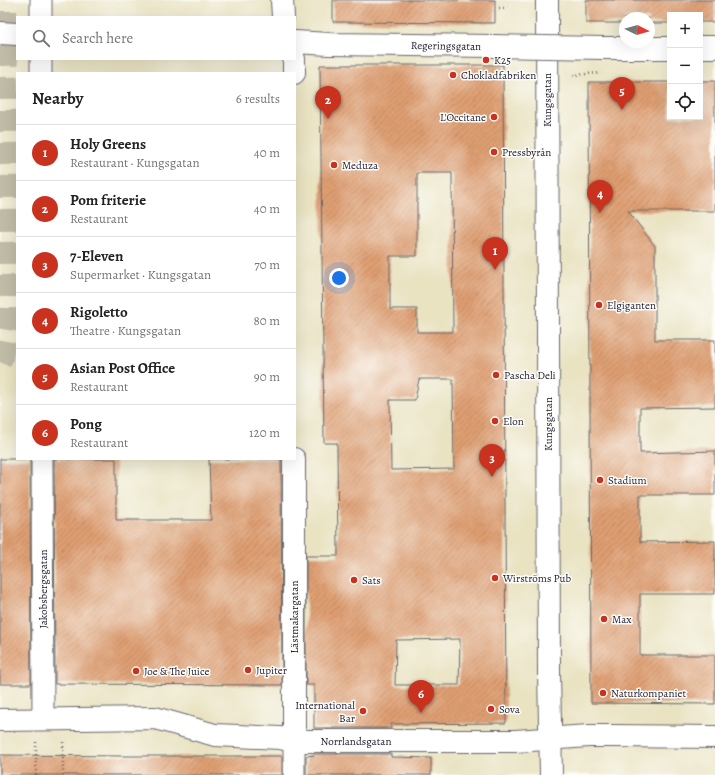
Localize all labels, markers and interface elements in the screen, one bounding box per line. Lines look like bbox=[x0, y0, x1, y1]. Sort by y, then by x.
north arrow bbox=[619, 12, 655, 48]
map controls bbox=[667, 12, 703, 120]
button: + bbox=[667, 12, 703, 48]
search box bbox=[16, 16, 296, 60]
icon: search bbox=[30, 27, 52, 49]
text: Search here bbox=[62, 28, 133, 48]
street label: Regeringsgatan bbox=[411, 38, 481, 54]
button: − bbox=[667, 48, 703, 84]
place label: K25 bbox=[494, 53, 511, 68]
marker: K25 bbox=[481, 55, 491, 65]
place label: Chokladfabriken bbox=[461, 68, 536, 83]
marker: Chokladfabriken bbox=[448, 70, 458, 80]
street label: Kungsgatan bbox=[540, 73, 555, 127]
pin: 5 bbox=[609, 77, 635, 110]
button: locate bbox=[667, 84, 703, 120]
pin: 2 bbox=[315, 86, 341, 119]
text: Nearby bbox=[32, 87, 83, 110]
text: 6 results bbox=[236, 90, 280, 107]
place label: L'Occitane bbox=[440, 110, 486, 125]
marker: L'Occitane bbox=[489, 112, 499, 122]
text: Holy Greens bbox=[70, 134, 146, 154]
text: 1 bbox=[43, 144, 47, 161]
text: 40 m bbox=[254, 144, 280, 161]
place label: Pressbyrån bbox=[502, 145, 551, 160]
marker: Pressbyrån bbox=[489, 147, 499, 157]
text: Restaurant · Kungsgatan bbox=[70, 154, 200, 171]
place label: Meduza bbox=[342, 158, 379, 173]
marker: Meduza bbox=[329, 160, 339, 170]
pin: 4 bbox=[587, 180, 613, 213]
text: Pom friterie bbox=[70, 190, 146, 210]
text: 2 bbox=[42, 200, 48, 217]
text: 40 m bbox=[254, 200, 280, 217]
text: Restaurant bbox=[70, 210, 128, 227]
pin: 1 bbox=[482, 237, 508, 270]
text: 7-Eleven bbox=[70, 246, 123, 266]
text: 3 bbox=[42, 256, 48, 273]
text: 70 m bbox=[254, 256, 280, 273]
text: Supermarket · Kungsgatan bbox=[70, 266, 211, 283]
your location bbox=[329, 268, 349, 288]
place label: Elgiganten bbox=[607, 298, 656, 313]
marker: Elgiganten bbox=[594, 300, 604, 310]
text: Rigoletto bbox=[70, 302, 128, 322]
text: 4 bbox=[42, 312, 48, 329]
text: 80 m bbox=[253, 312, 280, 329]
text: Theatre · Kungsgatan bbox=[70, 322, 181, 339]
text: Asian Post Office bbox=[70, 358, 175, 378]
text: 5 bbox=[42, 368, 48, 385]
text: 90 m bbox=[254, 368, 280, 385]
place label: Pascha Deli bbox=[504, 368, 556, 383]
marker: Pascha Deli bbox=[491, 370, 501, 380]
text: Restaurant bbox=[70, 378, 128, 395]
street label: Kungsgatan bbox=[541, 397, 556, 451]
text: Pong bbox=[70, 414, 102, 434]
place label: Elon bbox=[503, 414, 524, 429]
marker: Elon bbox=[490, 416, 500, 426]
text: 6 bbox=[42, 424, 48, 441]
text: 120 m bbox=[249, 424, 280, 441]
text: Restaurant bbox=[70, 434, 128, 451]
pin: 3 bbox=[479, 444, 505, 477]
place label: Stadium bbox=[608, 473, 647, 488]
marker: Stadium bbox=[595, 475, 605, 485]
street label: Jakobsbergsgatan bbox=[36, 549, 51, 629]
place label: Wirströms Pub bbox=[502, 571, 572, 586]
place label: Sats bbox=[362, 573, 381, 588]
marker: Wirströms Pub bbox=[490, 573, 500, 583]
marker: Sats bbox=[349, 575, 359, 585]
street label: Lästmakargatan bbox=[287, 581, 302, 653]
place label: Max bbox=[612, 612, 632, 627]
marker: Max bbox=[599, 614, 609, 624]
place label: Jupiter bbox=[256, 663, 287, 678]
place label: Joe & The Juice bbox=[144, 664, 209, 679]
marker: Jupiter bbox=[243, 665, 253, 675]
marker: Joe & The Juice bbox=[131, 666, 141, 676]
pin: 6 bbox=[408, 680, 434, 713]
place label: Naturkompaniet bbox=[611, 686, 686, 701]
marker: Naturkompaniet bbox=[598, 688, 608, 698]
place label: International Bar bbox=[295, 698, 355, 726]
place label: Sova bbox=[499, 702, 521, 717]
marker: Sova bbox=[486, 704, 496, 714]
marker: International Bar bbox=[358, 706, 368, 716]
street label: Norrlandsgatan bbox=[320, 734, 392, 749]

